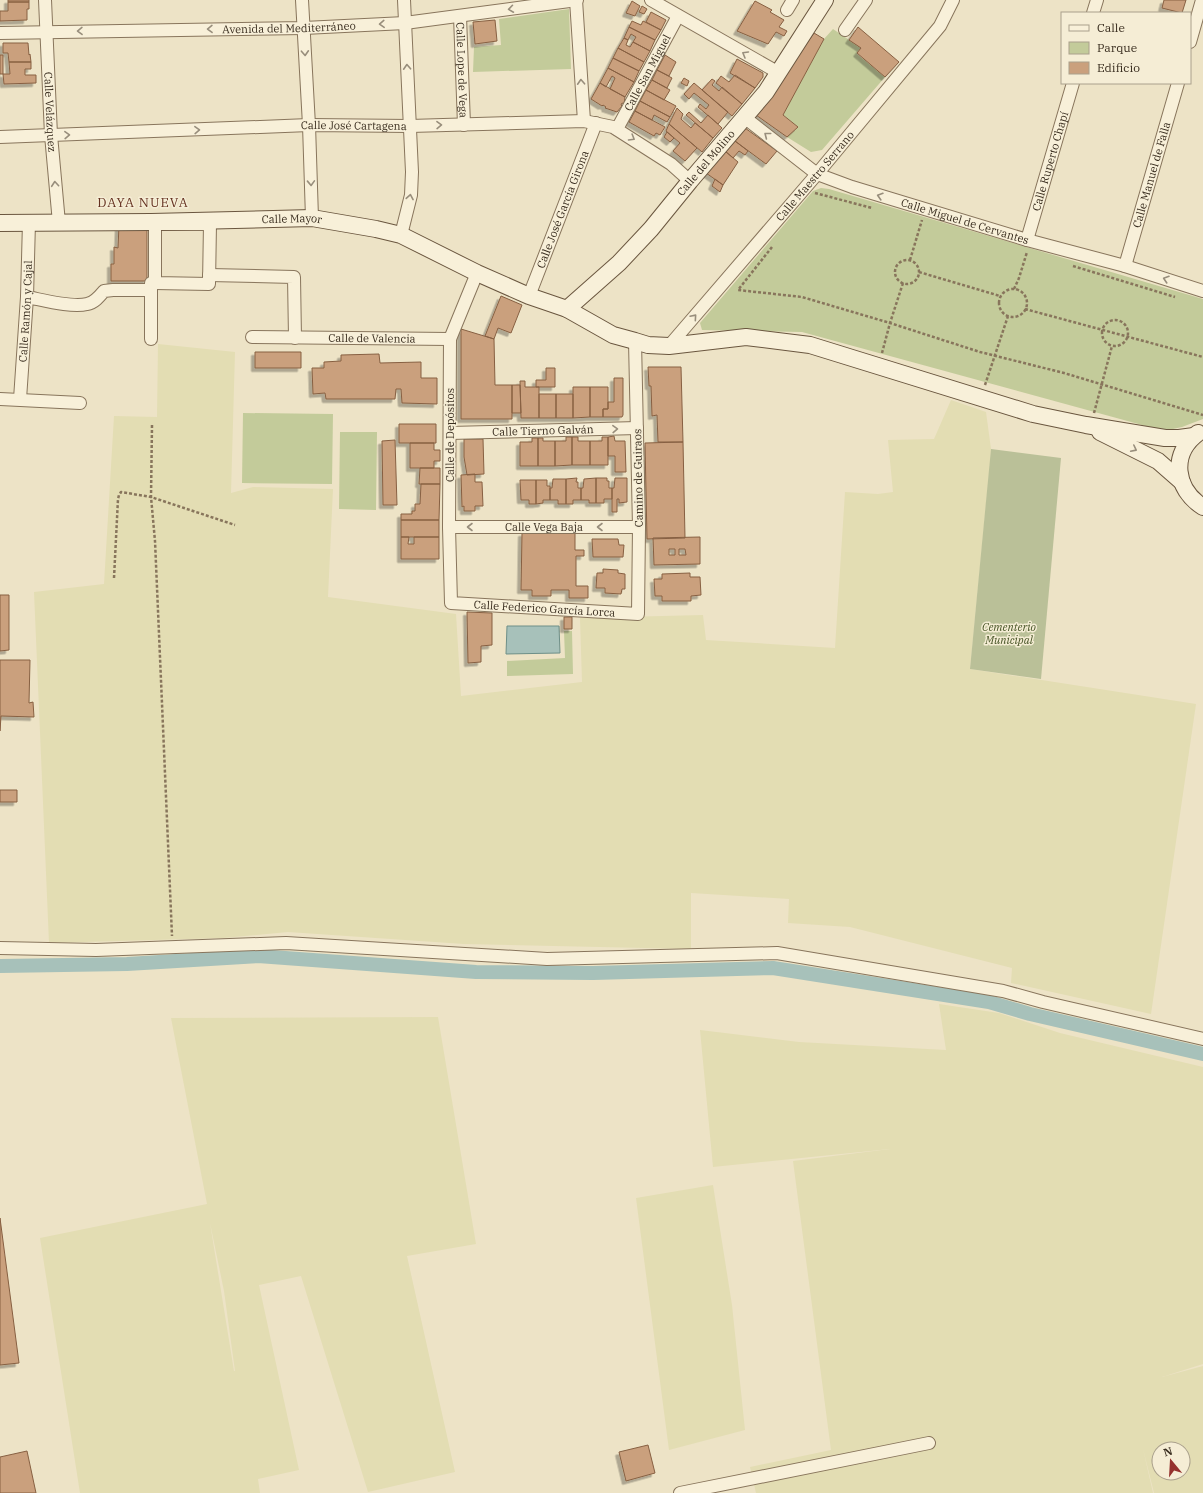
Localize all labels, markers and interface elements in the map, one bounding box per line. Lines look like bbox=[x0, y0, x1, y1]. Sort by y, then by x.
one-way arrow bbox=[508, 4, 514, 13]
legend bbox=[1061, 12, 1191, 84]
street label: Avenida del Mediterráneo bbox=[222, 18, 356, 36]
one-way arrow bbox=[379, 20, 385, 29]
text: Calle bbox=[1097, 20, 1125, 35]
street label: Calle Lope de Vega bbox=[453, 22, 471, 118]
one-way arrow bbox=[207, 25, 213, 33]
one-way arrow bbox=[77, 27, 83, 35]
street label: Calle San Miguel bbox=[621, 32, 674, 114]
text: Parque bbox=[1097, 40, 1137, 55]
one-way arrow bbox=[301, 50, 310, 56]
one-way arrow bbox=[742, 51, 749, 58]
text: Edificio bbox=[1097, 60, 1140, 75]
one-way arrow bbox=[403, 64, 411, 70]
street label: Calle Velázquez bbox=[41, 71, 60, 153]
one-way arrow bbox=[577, 79, 586, 85]
street label: Calle Ruperto Chapí bbox=[1029, 109, 1071, 213]
street label: Calle José Cartagena bbox=[301, 118, 407, 133]
street label: Calle Manuel de Falla bbox=[1129, 120, 1173, 229]
one-way arrow bbox=[436, 121, 442, 129]
one-way arrow bbox=[194, 126, 200, 134]
street label: Calle del Molino bbox=[674, 127, 738, 199]
street label: Calle Maestro Serrano bbox=[773, 128, 857, 224]
one-way arrow bbox=[64, 130, 70, 139]
one-way arrow bbox=[628, 133, 635, 141]
one-way arrow bbox=[764, 133, 771, 140]
street label: Calle José García Girona bbox=[533, 148, 592, 270]
one-way arrow bbox=[307, 180, 315, 186]
one-way arrow bbox=[51, 181, 60, 187]
one-way arrow bbox=[876, 192, 883, 201]
district label: DAYA NUEVA bbox=[97, 194, 189, 211]
one-way arrow bbox=[405, 194, 413, 200]
street label: Calle Miguel de Cervantes bbox=[899, 195, 1031, 247]
street label: Calle Mayor bbox=[262, 211, 323, 227]
street label: Calle Ramón y Cajal bbox=[16, 260, 35, 363]
one-way arrow bbox=[1163, 275, 1170, 284]
one-way arrow bbox=[689, 314, 696, 321]
street label: Calle de Valencia bbox=[328, 331, 416, 346]
street label: Calle de Depósitos bbox=[443, 388, 457, 482]
street label: Calle Tierno Galván bbox=[492, 422, 594, 439]
one-way arrow bbox=[612, 424, 618, 433]
street label: Camino de Guiraos bbox=[630, 429, 646, 527]
one-way arrow bbox=[1130, 444, 1137, 452]
street label: Calle Vega Baja bbox=[505, 520, 583, 534]
one-way arrow bbox=[467, 523, 473, 531]
one-way arrow bbox=[597, 523, 603, 531]
street label: Calle Federico García Lorca bbox=[473, 597, 616, 620]
park label: Cementerio Municipal bbox=[982, 620, 1037, 647]
north arrow bbox=[1151, 1441, 1191, 1481]
text: N bbox=[1162, 1443, 1174, 1459]

